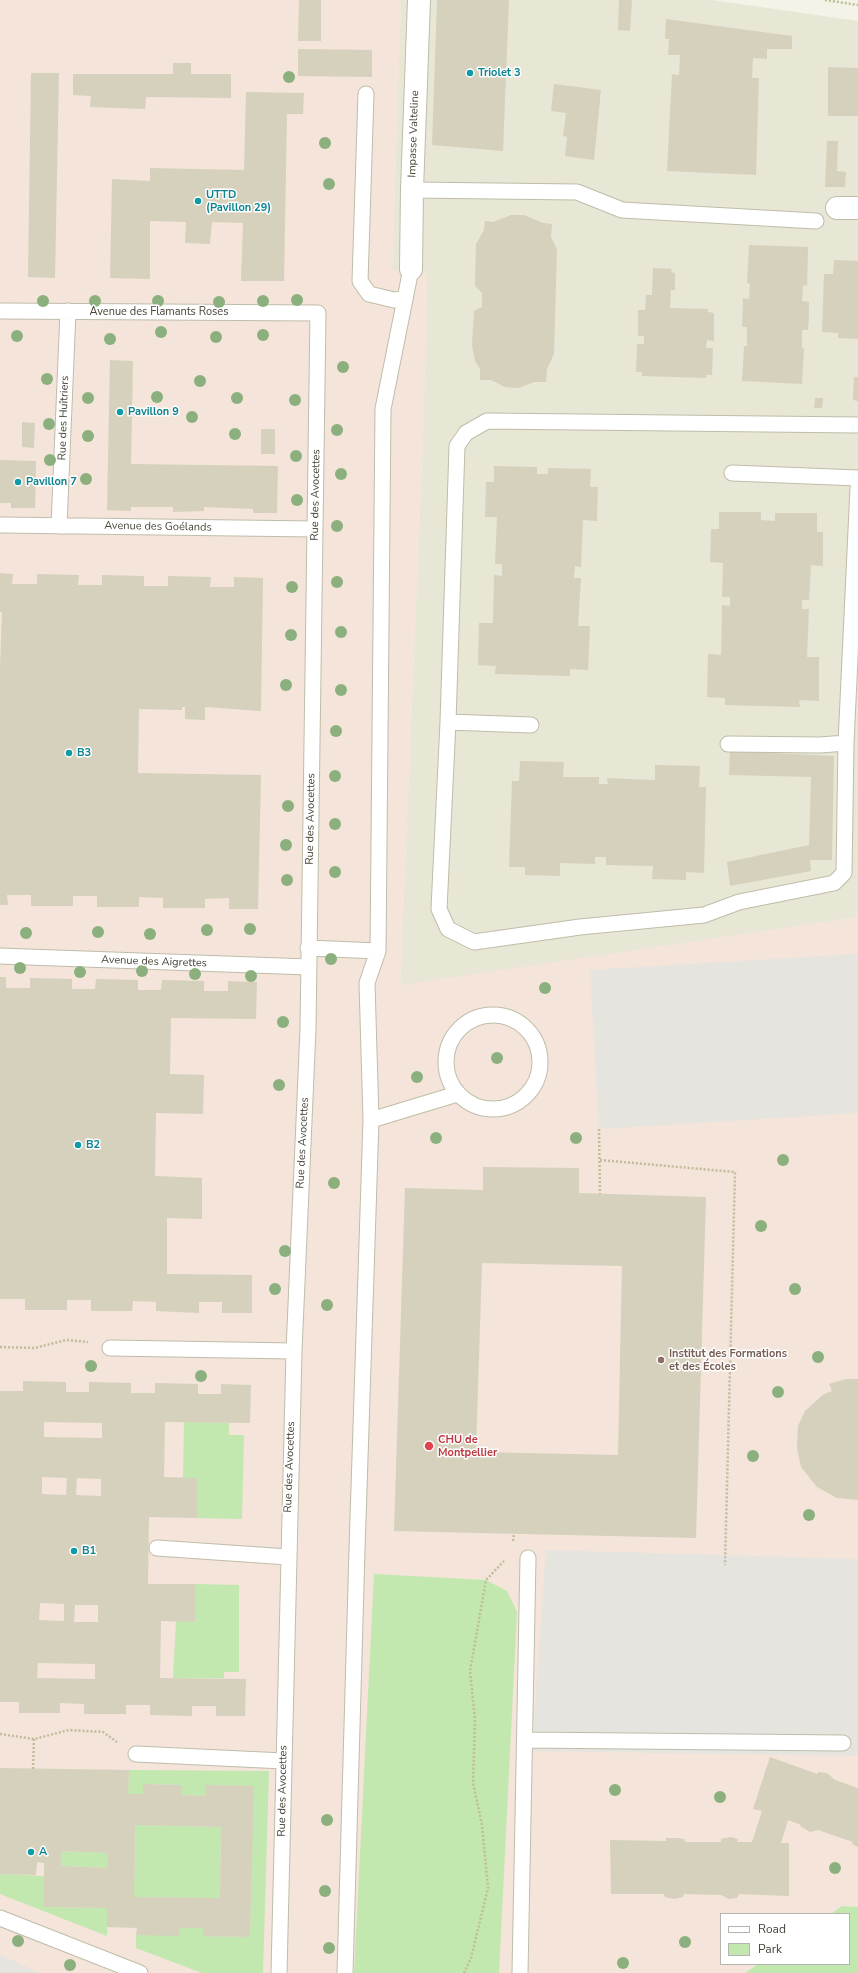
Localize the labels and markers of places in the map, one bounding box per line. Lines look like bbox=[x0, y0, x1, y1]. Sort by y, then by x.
place label: Triolet 3 bbox=[478, 66, 521, 80]
marker: Triolet 3 bbox=[465, 68, 475, 78]
place label: UTTD (Pavillon 29) bbox=[206, 188, 271, 214]
marker: UTTD (Pavillon 29) bbox=[193, 196, 203, 206]
place label: Pavillon 9 bbox=[128, 405, 179, 419]
marker: Pavillon 9 bbox=[115, 407, 125, 417]
place label: Pavillon 7 bbox=[26, 475, 77, 489]
marker: Pavillon 7 bbox=[13, 477, 23, 487]
place label: B3 bbox=[77, 746, 91, 760]
marker: B3 bbox=[64, 748, 74, 758]
place label: B2 bbox=[86, 1138, 100, 1152]
marker: B2 bbox=[73, 1140, 83, 1150]
place label: Institut des Formations et des Écoles bbox=[669, 1347, 787, 1373]
marker: Institut des Formations et des Écoles bbox=[656, 1355, 666, 1365]
place label: CHU de Montpellier bbox=[438, 1433, 497, 1459]
marker: CHU de Montpellier bbox=[423, 1440, 435, 1452]
place label: B1 bbox=[82, 1544, 96, 1558]
marker: B1 bbox=[69, 1546, 79, 1556]
place label: A bbox=[39, 1845, 47, 1859]
marker: A bbox=[26, 1847, 36, 1857]

